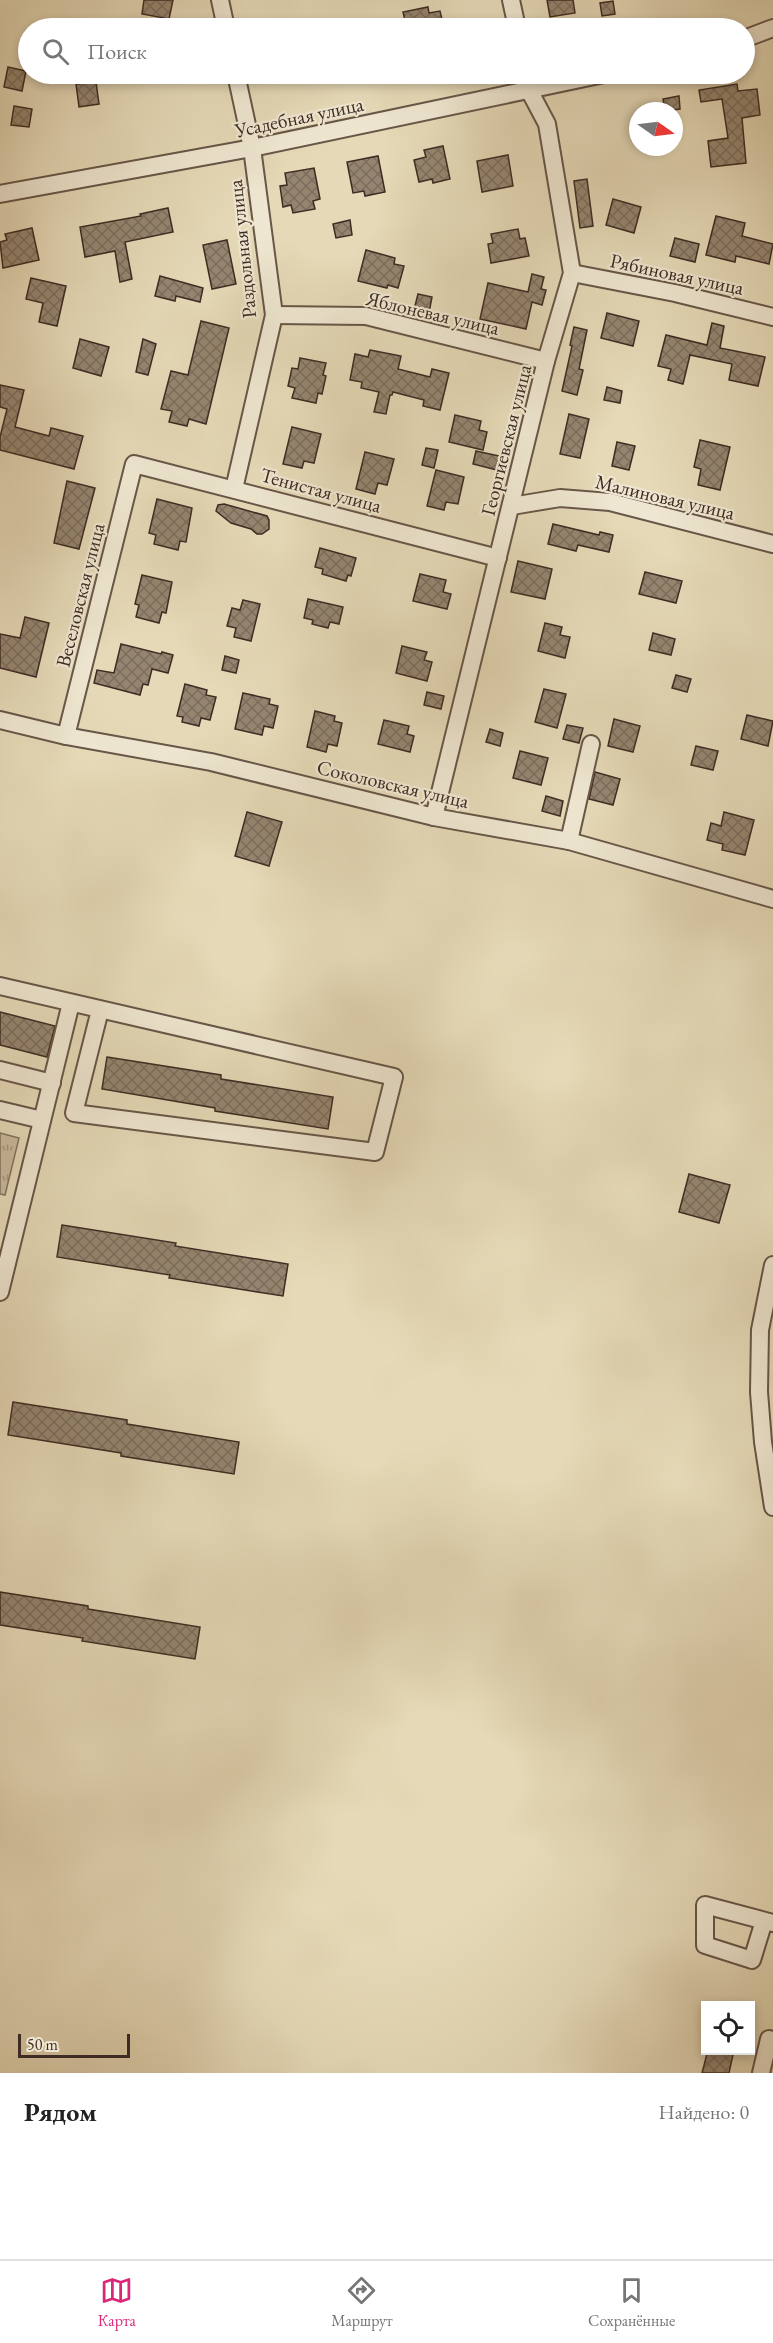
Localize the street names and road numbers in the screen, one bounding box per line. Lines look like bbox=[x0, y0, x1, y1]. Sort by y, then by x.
street label: Усадебная улица bbox=[231, 91, 366, 144]
street label: Раздольная улица bbox=[222, 178, 262, 320]
street label: Рябиновая улица bbox=[608, 247, 746, 301]
street label: Яблоневая улица bbox=[363, 285, 502, 341]
street label: Георгиевская улица bbox=[475, 362, 537, 518]
street label: Тенистая улица bbox=[258, 461, 384, 519]
street label: Малиновая улица bbox=[593, 468, 737, 526]
street label: Веселовская улица bbox=[50, 520, 110, 670]
street label: Соколовская улица bbox=[314, 754, 472, 814]

